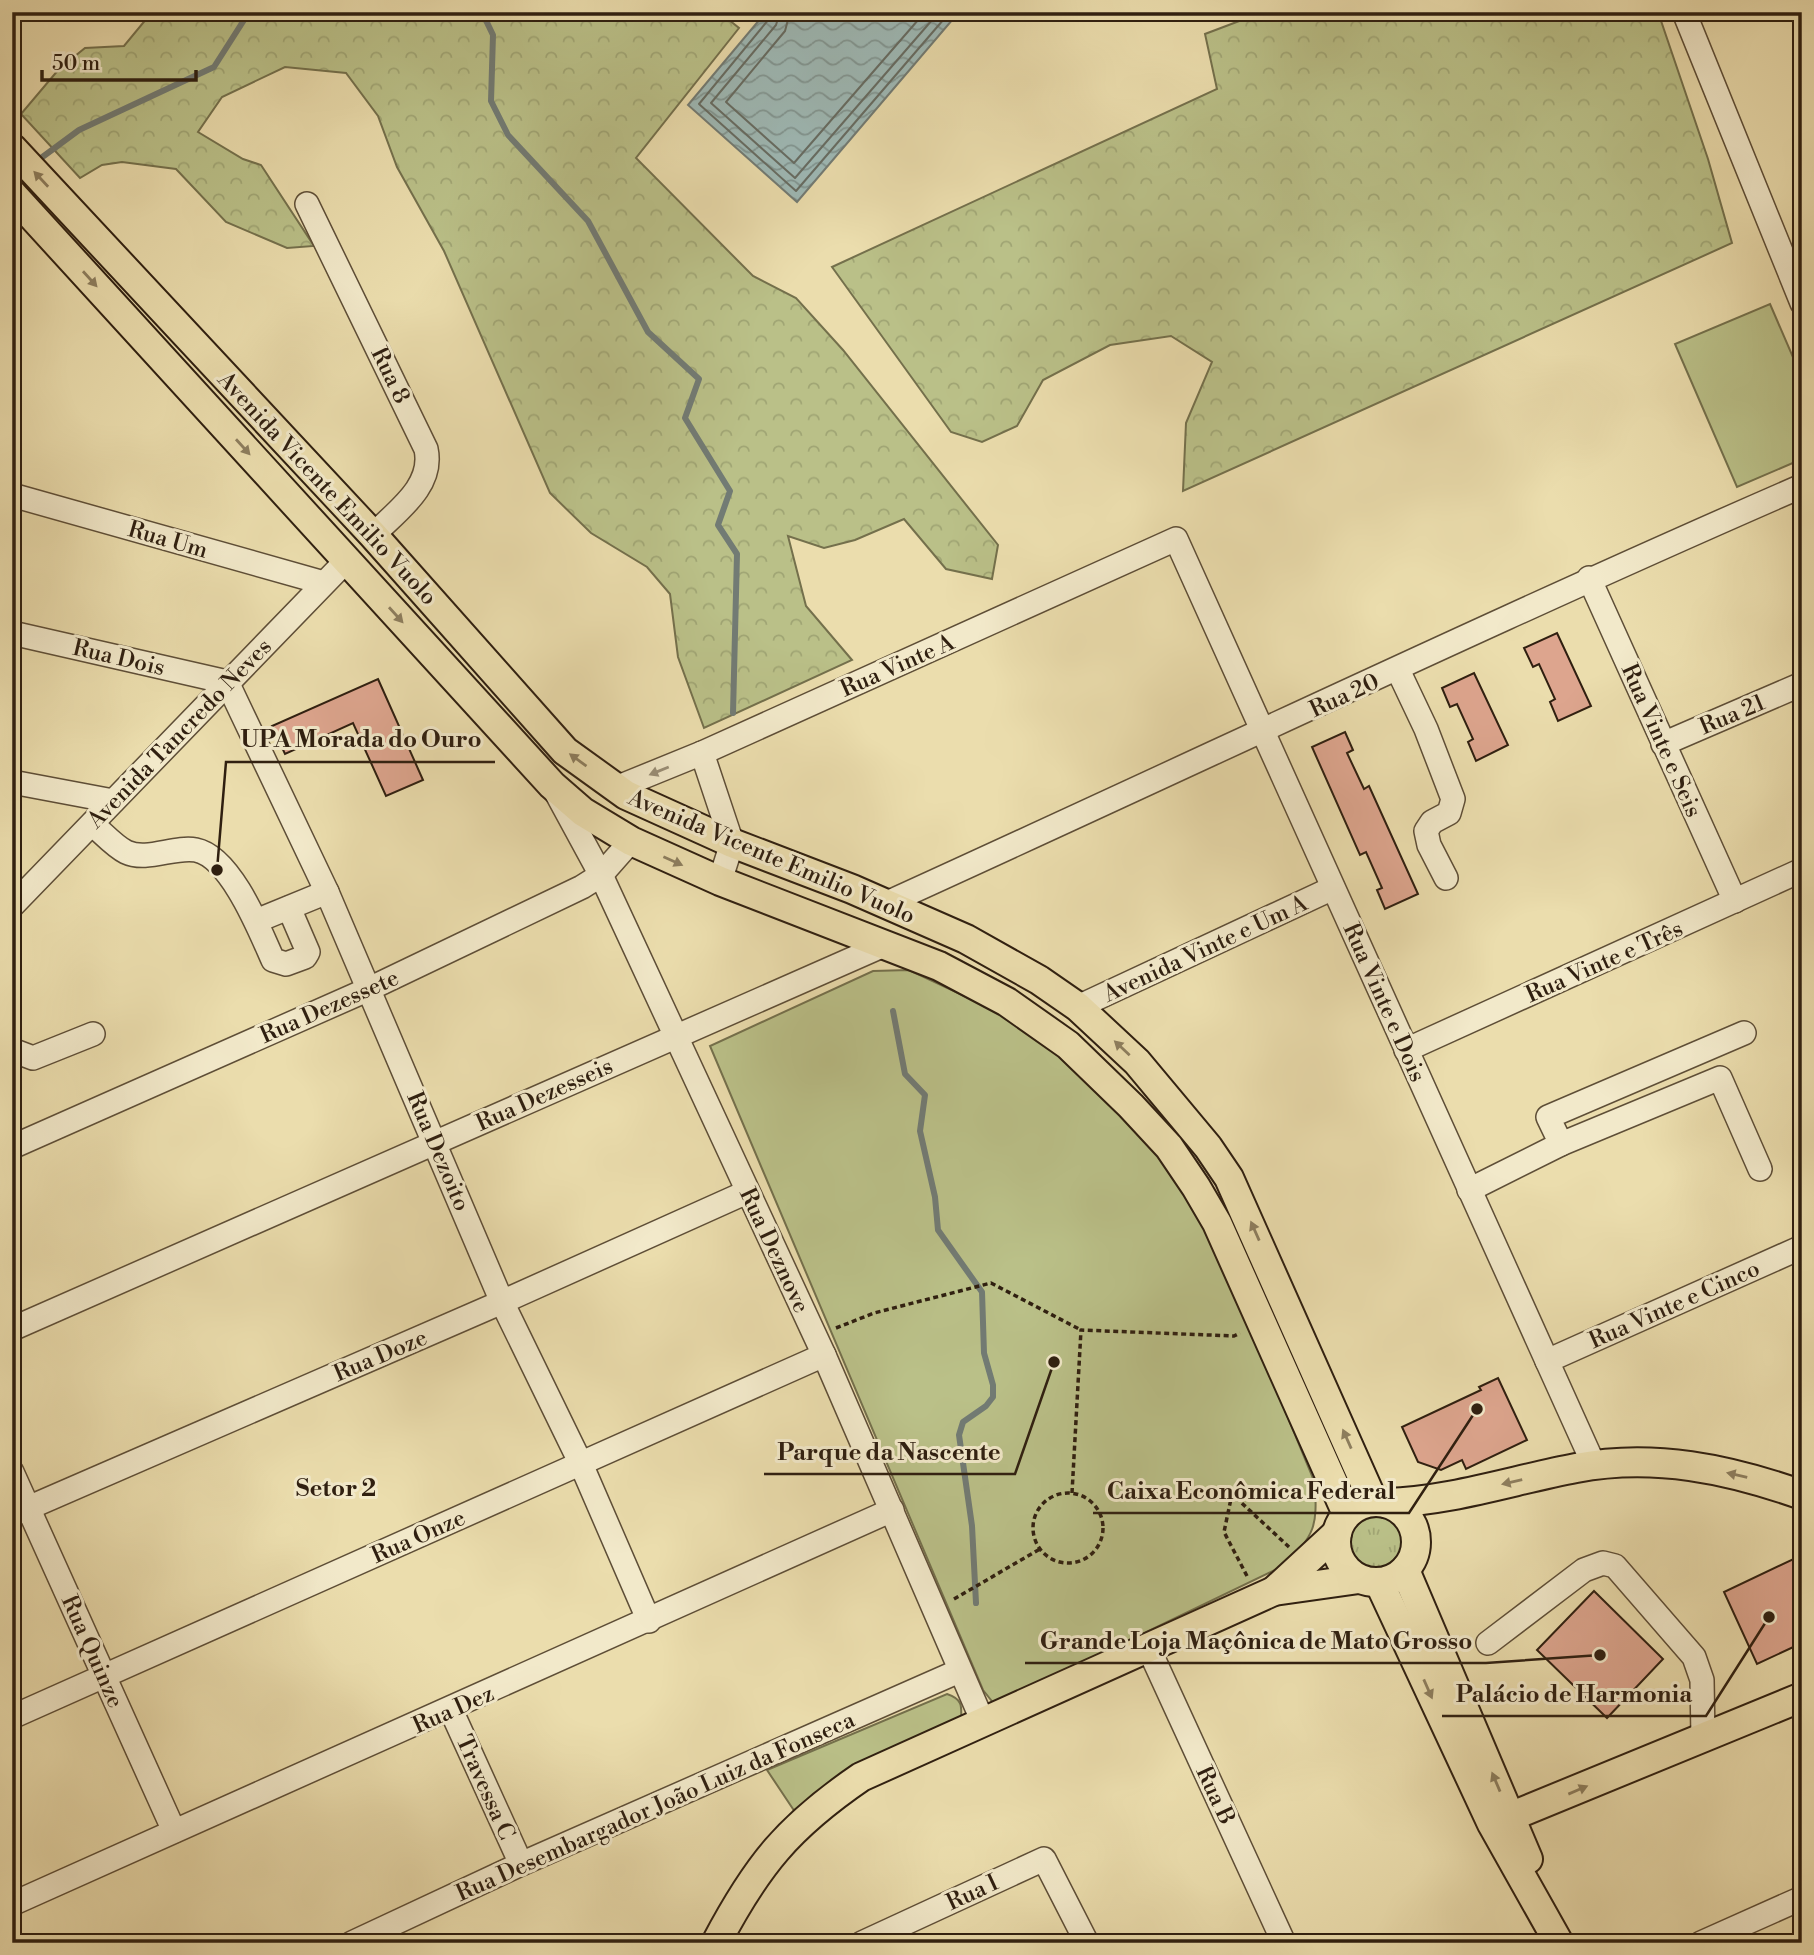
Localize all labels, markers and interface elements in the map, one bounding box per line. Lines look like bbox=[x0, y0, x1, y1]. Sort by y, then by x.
scale bar bbox=[42, 38, 196, 82]
text: 50 m bbox=[52, 51, 100, 77]
one-way arrow bbox=[33, 171, 49, 188]
one-way arrow bbox=[81, 270, 97, 287]
street label: Rua 8 bbox=[364, 343, 416, 408]
street label: Avenida Vicente Emilio Vuolo bbox=[211, 365, 443, 611]
one-way arrow bbox=[235, 438, 251, 456]
street label: Rua Um bbox=[124, 515, 211, 565]
one-way arrow bbox=[388, 606, 404, 623]
street label: Rua Vinte A bbox=[836, 628, 960, 703]
street label: Avenida Tancredo Neves bbox=[81, 633, 278, 835]
street label: Rua Dois bbox=[70, 634, 168, 682]
street label: Rua Vinte e Seis bbox=[1615, 659, 1707, 821]
street label: Rua 20 bbox=[1305, 668, 1384, 724]
street label: Rua 21 bbox=[1695, 689, 1770, 741]
callout: UPA Morada do Ouro bbox=[226, 717, 495, 762]
text: UPA Morada do Ouro bbox=[240, 725, 482, 755]
one-way arrow bbox=[569, 753, 587, 767]
one-way arrow bbox=[648, 765, 669, 776]
street label: Avenida Vicente Emilio Vuolo bbox=[623, 783, 919, 930]
one-way arrow bbox=[663, 856, 684, 867]
street label: Avenida Vinte e Um A bbox=[1098, 889, 1313, 1009]
street label: Rua Vinte e Três bbox=[1521, 915, 1687, 1009]
street label: Rua Vinte e Dois bbox=[1337, 919, 1432, 1086]
street label: Rua Dezessete bbox=[256, 964, 403, 1050]
one-way arrow bbox=[1113, 1040, 1131, 1056]
street label: Rua Dezesseis bbox=[472, 1052, 617, 1138]
street label: Rua Dezoito bbox=[400, 1087, 476, 1215]
street label: Rua Deznove bbox=[733, 1183, 815, 1317]
one-way arrow bbox=[1249, 1220, 1260, 1241]
street label: Rua Vinte e Cinco bbox=[1585, 1255, 1764, 1355]
street label: Rua Doze bbox=[329, 1324, 431, 1388]
callout: Parque da Nascente bbox=[764, 1429, 1015, 1474]
one-way arrow bbox=[1341, 1429, 1353, 1449]
text: Parque da Nascente bbox=[777, 1438, 1001, 1468]
callout: Caixa Econômica Federal bbox=[1093, 1468, 1409, 1513]
one-way arrow bbox=[1726, 1469, 1748, 1480]
district label: Setor 2 bbox=[296, 1474, 376, 1504]
one-way arrow bbox=[1501, 1476, 1523, 1487]
text: Caixa Econômica Federal bbox=[1107, 1477, 1395, 1507]
street label: Rua Onze bbox=[367, 1504, 470, 1570]
street label: Rua Quinze bbox=[55, 1591, 129, 1712]
callout: Grande Loja Maçônica de Mato Grosso bbox=[1025, 1618, 1486, 1663]
text: Grande Loja Maçônica de Mato Grosso bbox=[1040, 1627, 1472, 1657]
callout: Palácio de Harmonia bbox=[1442, 1671, 1706, 1716]
one-way arrow bbox=[1422, 1679, 1434, 1699]
street label: Rua Dez bbox=[408, 1680, 498, 1740]
text: Palácio de Harmonia bbox=[1456, 1680, 1693, 1710]
street label: Rua Desembargador João Luiz da Fonseca bbox=[452, 1706, 860, 1908]
street label: Travessa C bbox=[450, 1731, 521, 1844]
street label: Rua B bbox=[1189, 1762, 1241, 1829]
one-way arrow bbox=[1491, 1771, 1502, 1792]
one-way arrow bbox=[1568, 1784, 1589, 1795]
street label: Rua I bbox=[942, 1869, 1003, 1917]

